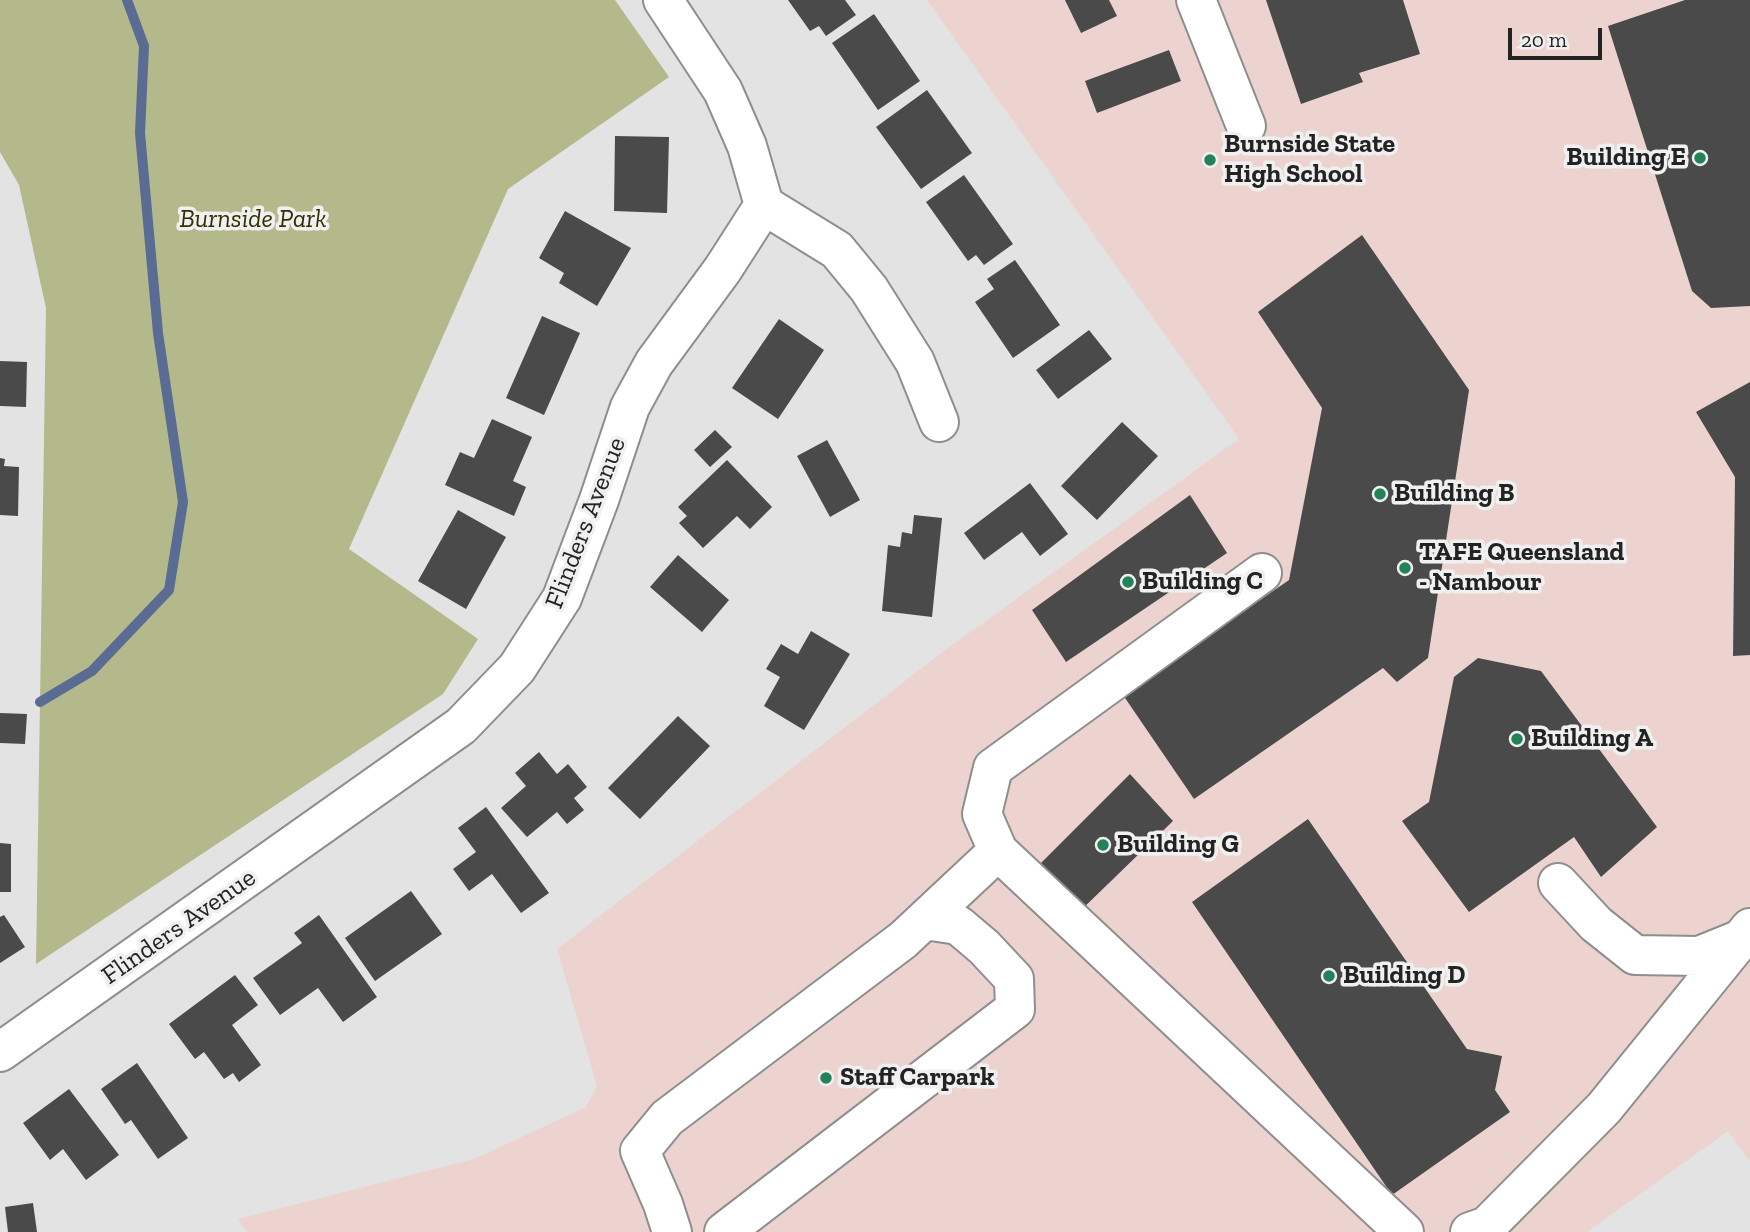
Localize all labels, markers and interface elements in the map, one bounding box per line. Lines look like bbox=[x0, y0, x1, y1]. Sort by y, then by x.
scale bar bbox=[1512, 14, 1606, 58]
text: 20 m bbox=[1521, 27, 1567, 52]
place label: Burnside State High School bbox=[1224, 129, 1395, 190]
place label: Building E bbox=[1566, 142, 1686, 174]
marker: Building E bbox=[1692, 150, 1708, 166]
marker: Burnside State High School bbox=[1202, 152, 1218, 168]
park label: Burnside Park bbox=[179, 204, 327, 236]
street label: Flinders Avenue bbox=[539, 433, 633, 613]
place label: Building B bbox=[1394, 478, 1514, 510]
marker: Building B bbox=[1372, 486, 1388, 502]
place label: TAFE Queensland - Nambour bbox=[1419, 537, 1624, 598]
marker: TAFE Queensland - Nambour bbox=[1397, 560, 1413, 576]
place label: Building C bbox=[1142, 566, 1263, 598]
marker: Building C bbox=[1120, 574, 1136, 590]
place label: Building A bbox=[1531, 723, 1653, 755]
marker: Building A bbox=[1509, 731, 1525, 747]
place label: Building G bbox=[1117, 829, 1239, 861]
marker: Building G bbox=[1095, 837, 1111, 853]
street label: Flinders Avenue bbox=[96, 862, 262, 992]
place label: Building D bbox=[1343, 960, 1465, 992]
marker: Building D bbox=[1321, 968, 1337, 984]
place label: Staff Carpark bbox=[840, 1062, 995, 1094]
marker: Staff Carpark bbox=[818, 1070, 834, 1086]

